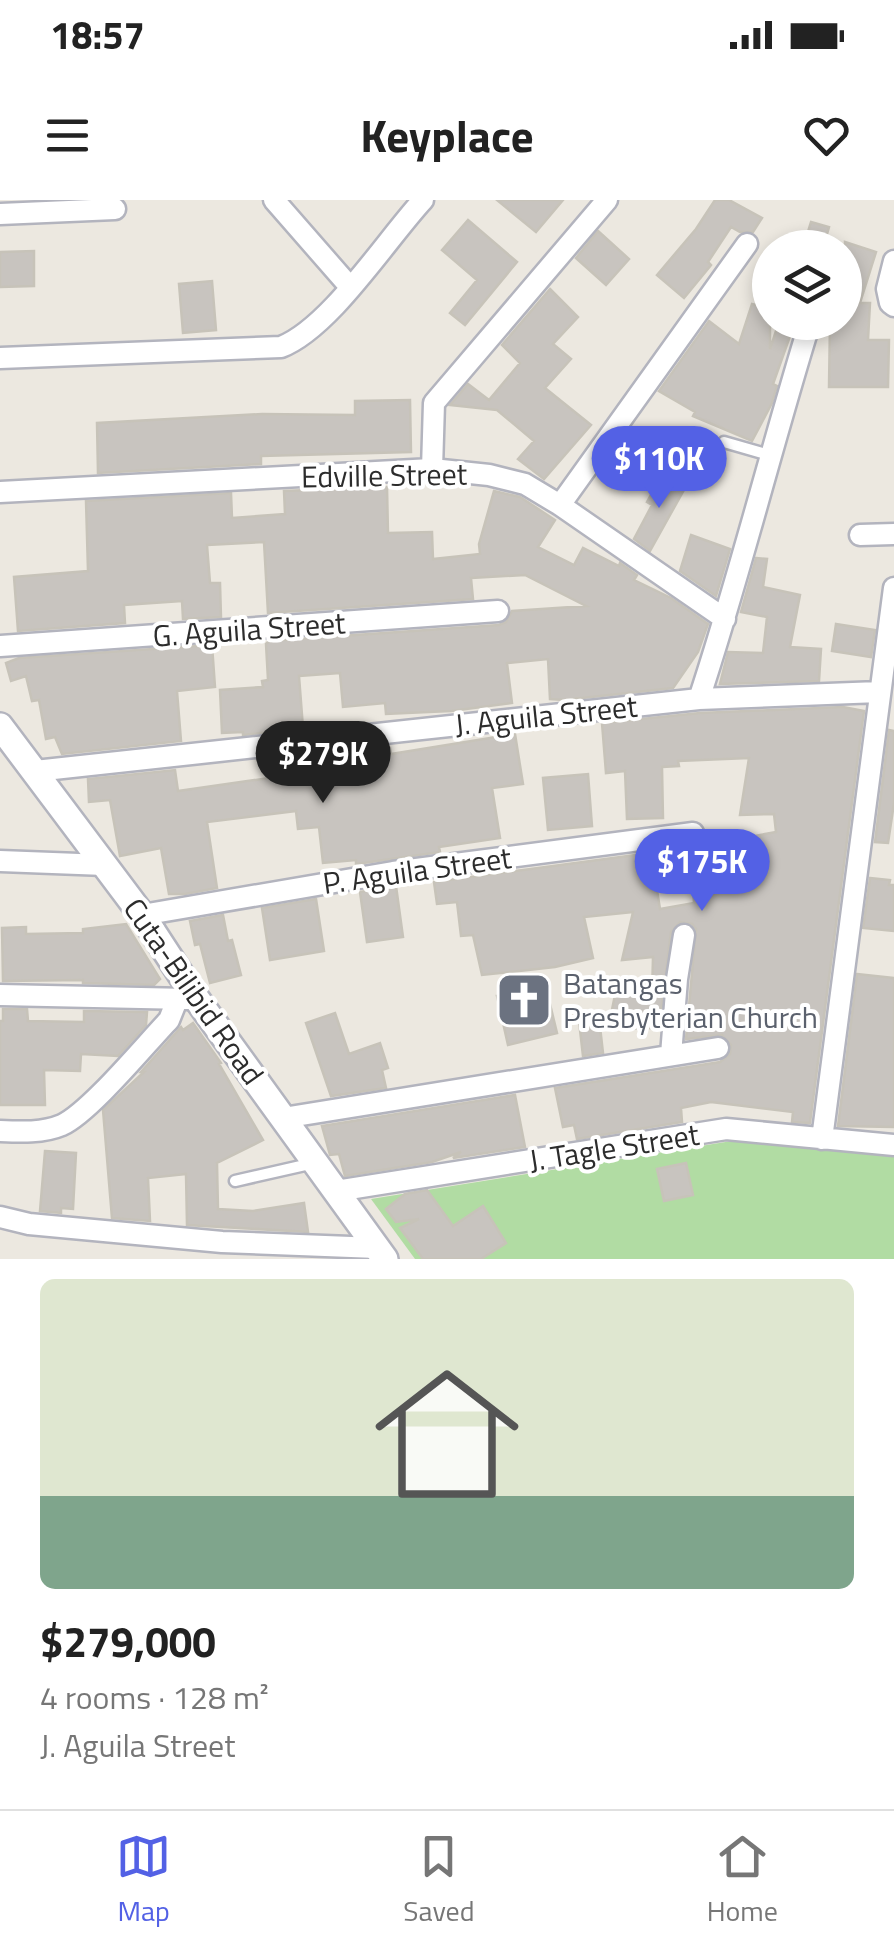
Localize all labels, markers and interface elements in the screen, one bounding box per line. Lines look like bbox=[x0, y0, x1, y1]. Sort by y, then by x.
text: 18:57 bbox=[50, 6, 145, 64]
text: Keyplace bbox=[360, 101, 534, 169]
icon: menu bbox=[40, 108, 95, 163]
icon: heart bbox=[799, 108, 854, 163]
map controls bbox=[752, 230, 862, 340]
button: layers bbox=[752, 230, 862, 340]
pin: $110K bbox=[589, 426, 729, 511]
text: $110K bbox=[614, 434, 704, 482]
street label: Edville Street bbox=[301, 451, 468, 499]
street label: G. Aguila Street bbox=[151, 599, 347, 659]
street label: J. Aguila Street bbox=[453, 683, 640, 747]
pin: $279K bbox=[253, 721, 393, 806]
text: $279K bbox=[278, 729, 368, 777]
pin: $175K bbox=[632, 829, 772, 914]
street label: P. Aguila Street bbox=[320, 834, 515, 906]
text: $175K bbox=[657, 837, 747, 885]
street label: Cuta-Bilibid Road bbox=[112, 888, 276, 1094]
place label: Batangas Presbyterian Church bbox=[563, 960, 818, 1040]
church icon: Batangas Presbyterian Church bbox=[494, 970, 554, 1030]
street label: J. Tagle Street bbox=[526, 1111, 703, 1183]
icon: home bbox=[357, 1344, 537, 1524]
text: $279,000 bbox=[40, 1609, 216, 1673]
text: 4 rooms · 128 m² bbox=[40, 1673, 269, 1721]
text: J. Aguila Street bbox=[40, 1721, 235, 1769]
tab: Map bbox=[116, 1829, 171, 1932]
tab: Saved bbox=[403, 1829, 475, 1932]
tab: Home bbox=[707, 1829, 778, 1932]

